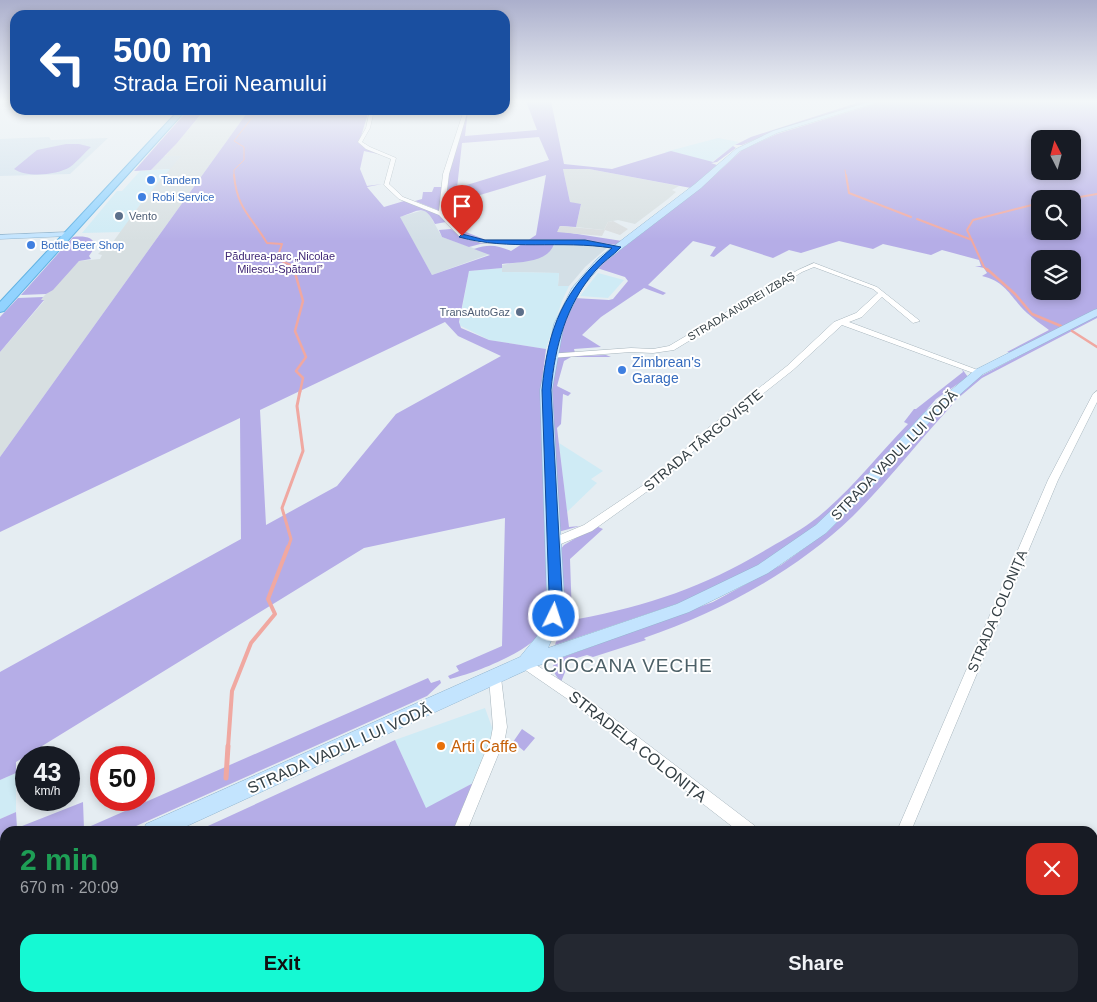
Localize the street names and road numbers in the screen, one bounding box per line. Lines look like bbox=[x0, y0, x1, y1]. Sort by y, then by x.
street label: STRADA ANDREI IZBAȘ bbox=[685, 269, 797, 343]
street label: STRADA TÂRGOVIȘTE bbox=[640, 386, 766, 494]
street label: STRADA VADUL LUI VODĂ bbox=[828, 386, 961, 523]
street label: STRADA COLONIȚA bbox=[964, 547, 1030, 675]
street label: STRADELA COLONIȚA bbox=[566, 687, 710, 806]
street label: STRADA VADUL LUI VODĂ bbox=[244, 699, 434, 797]

